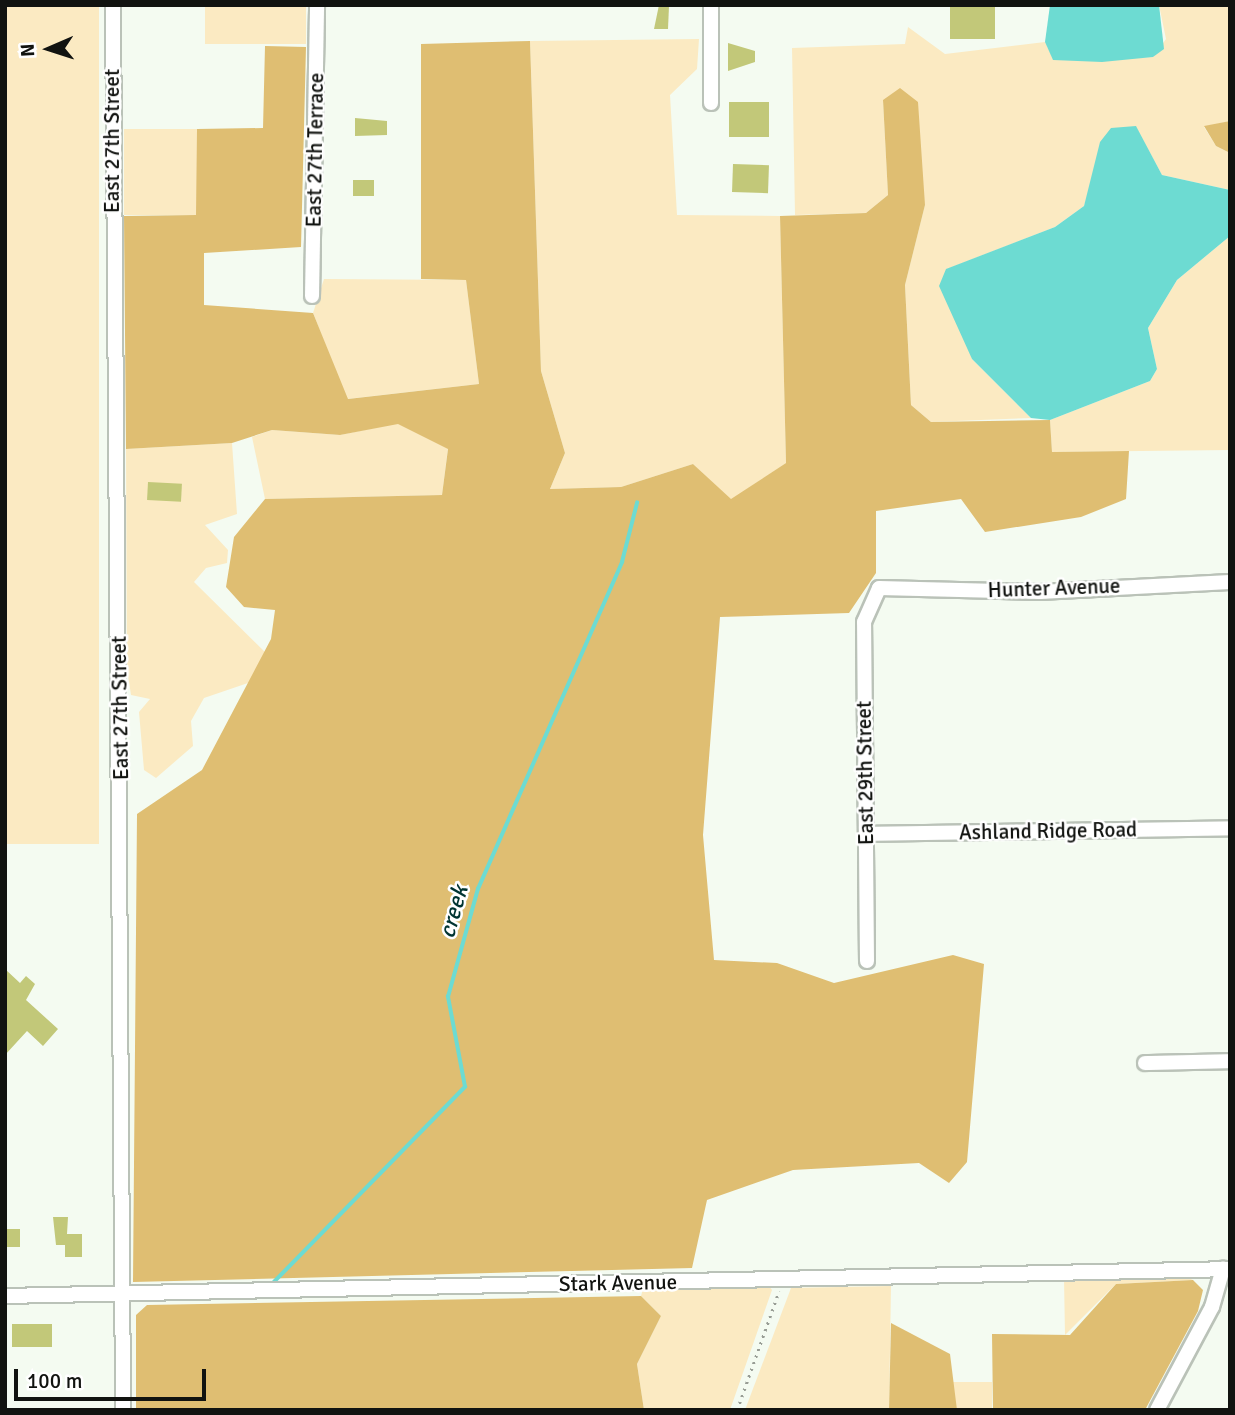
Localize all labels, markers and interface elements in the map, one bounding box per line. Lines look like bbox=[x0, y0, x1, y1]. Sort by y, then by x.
north arrow bbox=[14, 14, 84, 84]
text: N bbox=[16, 43, 40, 57]
street label: East 27th Street bbox=[99, 69, 125, 213]
street label: East 27th Terrace bbox=[301, 72, 329, 228]
street label: Hunter Avenue bbox=[987, 573, 1121, 603]
street label: East 27th Street bbox=[106, 636, 134, 780]
street label: East 29th Street bbox=[851, 701, 879, 845]
street label: Ashland Ridge Road bbox=[959, 817, 1137, 845]
water label: creek bbox=[433, 883, 475, 941]
street label: Stark Avenue bbox=[559, 1269, 677, 1297]
scale bar bbox=[18, 1356, 210, 1400]
text: 100 m bbox=[27, 1368, 82, 1394]

